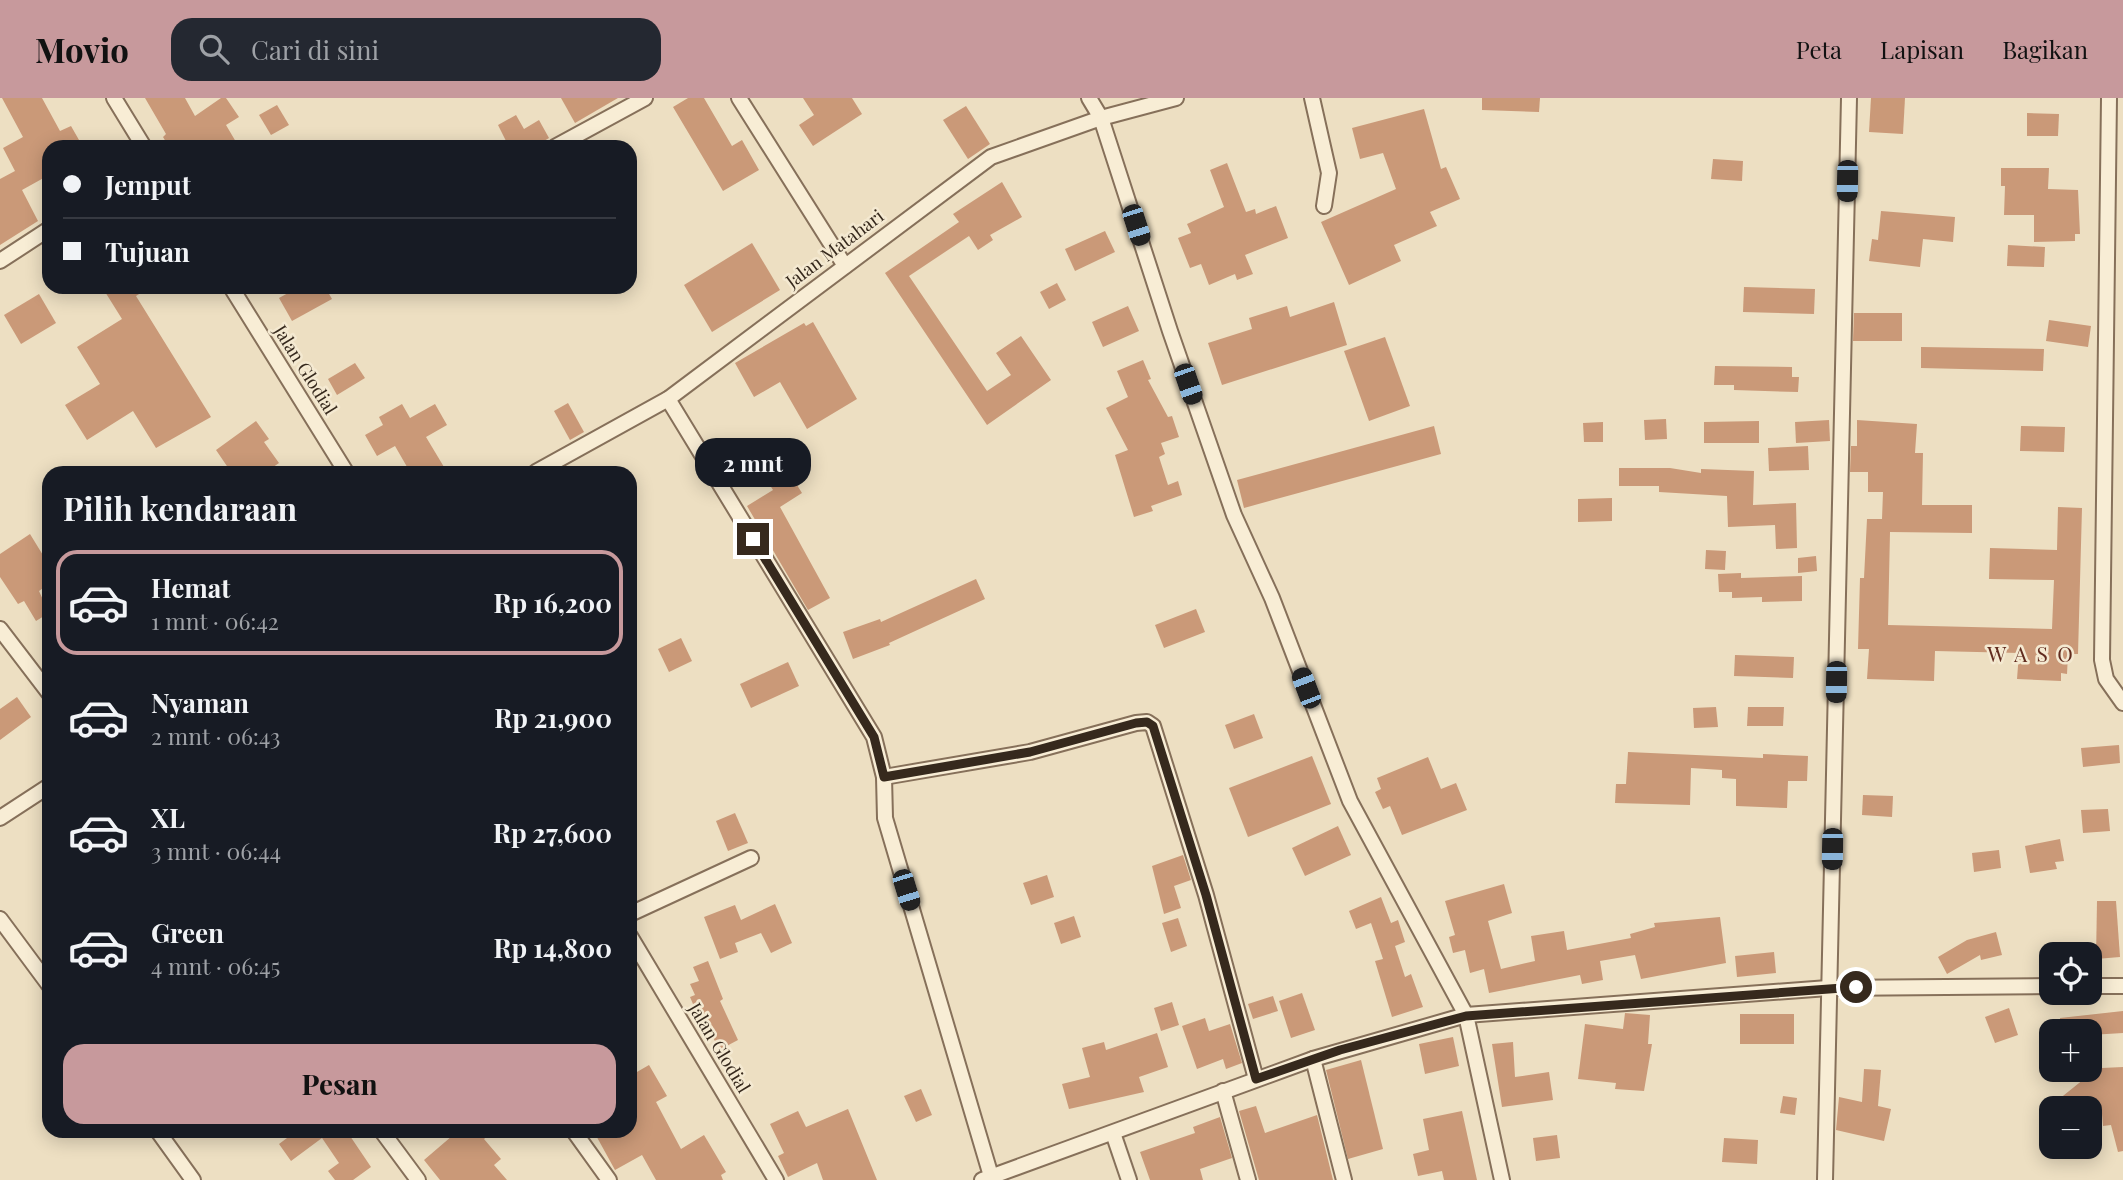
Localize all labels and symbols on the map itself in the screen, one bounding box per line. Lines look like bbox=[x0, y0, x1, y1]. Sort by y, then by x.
car bbox=[1837, 160, 1858, 202]
car bbox=[1120, 202, 1153, 248]
street label: Jalan Matahari bbox=[780, 204, 888, 293]
street label: Jalan Glodial bbox=[268, 319, 343, 419]
car bbox=[1172, 361, 1205, 407]
callout: 2 mnt bbox=[695, 438, 811, 486]
route end bbox=[737, 523, 769, 555]
district label: W A S O bbox=[1986, 639, 2075, 667]
car bbox=[1826, 661, 1847, 703]
car bbox=[1289, 665, 1324, 711]
car bbox=[1822, 828, 1843, 870]
car bbox=[890, 867, 923, 913]
route start bbox=[1840, 971, 1872, 1003]
street label: Jalan Glodial bbox=[683, 997, 756, 1097]

